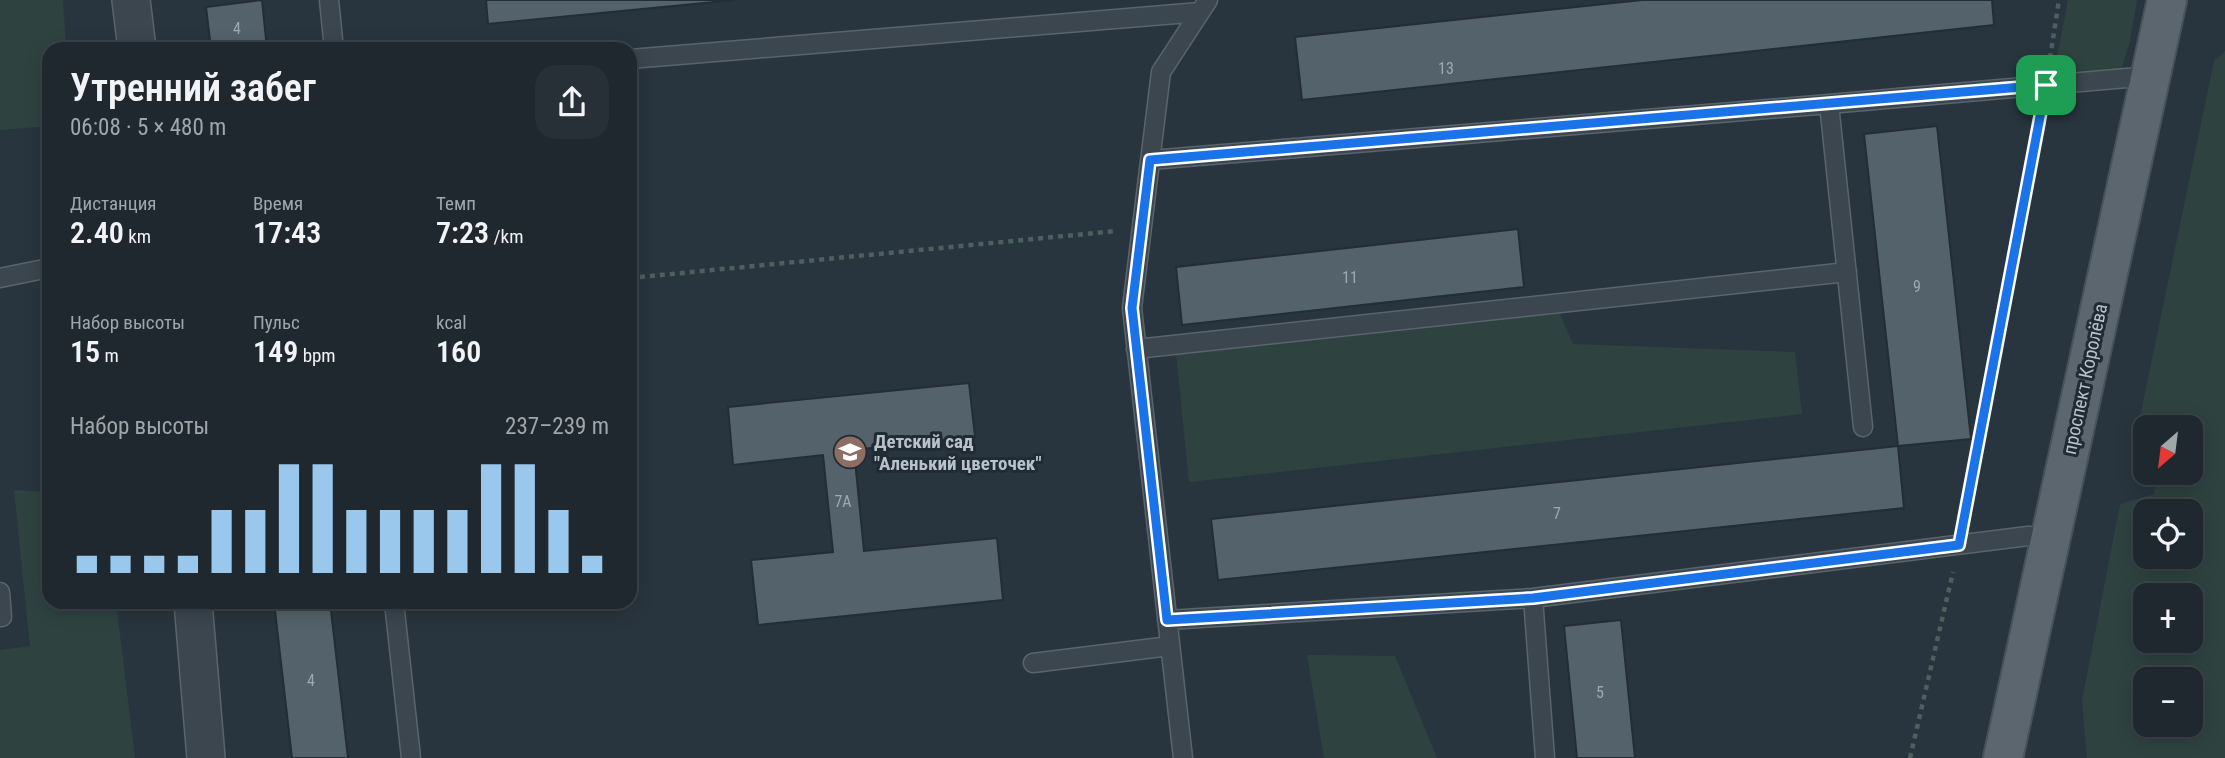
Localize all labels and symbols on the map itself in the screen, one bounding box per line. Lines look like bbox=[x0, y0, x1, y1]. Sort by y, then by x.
house number: 4 bbox=[233, 19, 241, 38]
pin bbox=[2016, 55, 2076, 115]
house number: 13 bbox=[1438, 59, 1454, 78]
house number: 11 bbox=[1342, 268, 1358, 287]
house number: 9 bbox=[1913, 277, 1921, 296]
street label: проспект Королёва bbox=[2058, 302, 2112, 456]
north arrow bbox=[2133, 415, 2203, 485]
place label: Детский сад "Аленький цветочек" bbox=[874, 430, 1042, 475]
school or university icon: Детский сад "Аленький цветочек" bbox=[831, 433, 869, 471]
house number: 7А bbox=[834, 492, 852, 511]
house number: 7 bbox=[1553, 504, 1561, 523]
house number: 4 bbox=[307, 671, 315, 690]
house number: 5 bbox=[1596, 683, 1604, 702]

